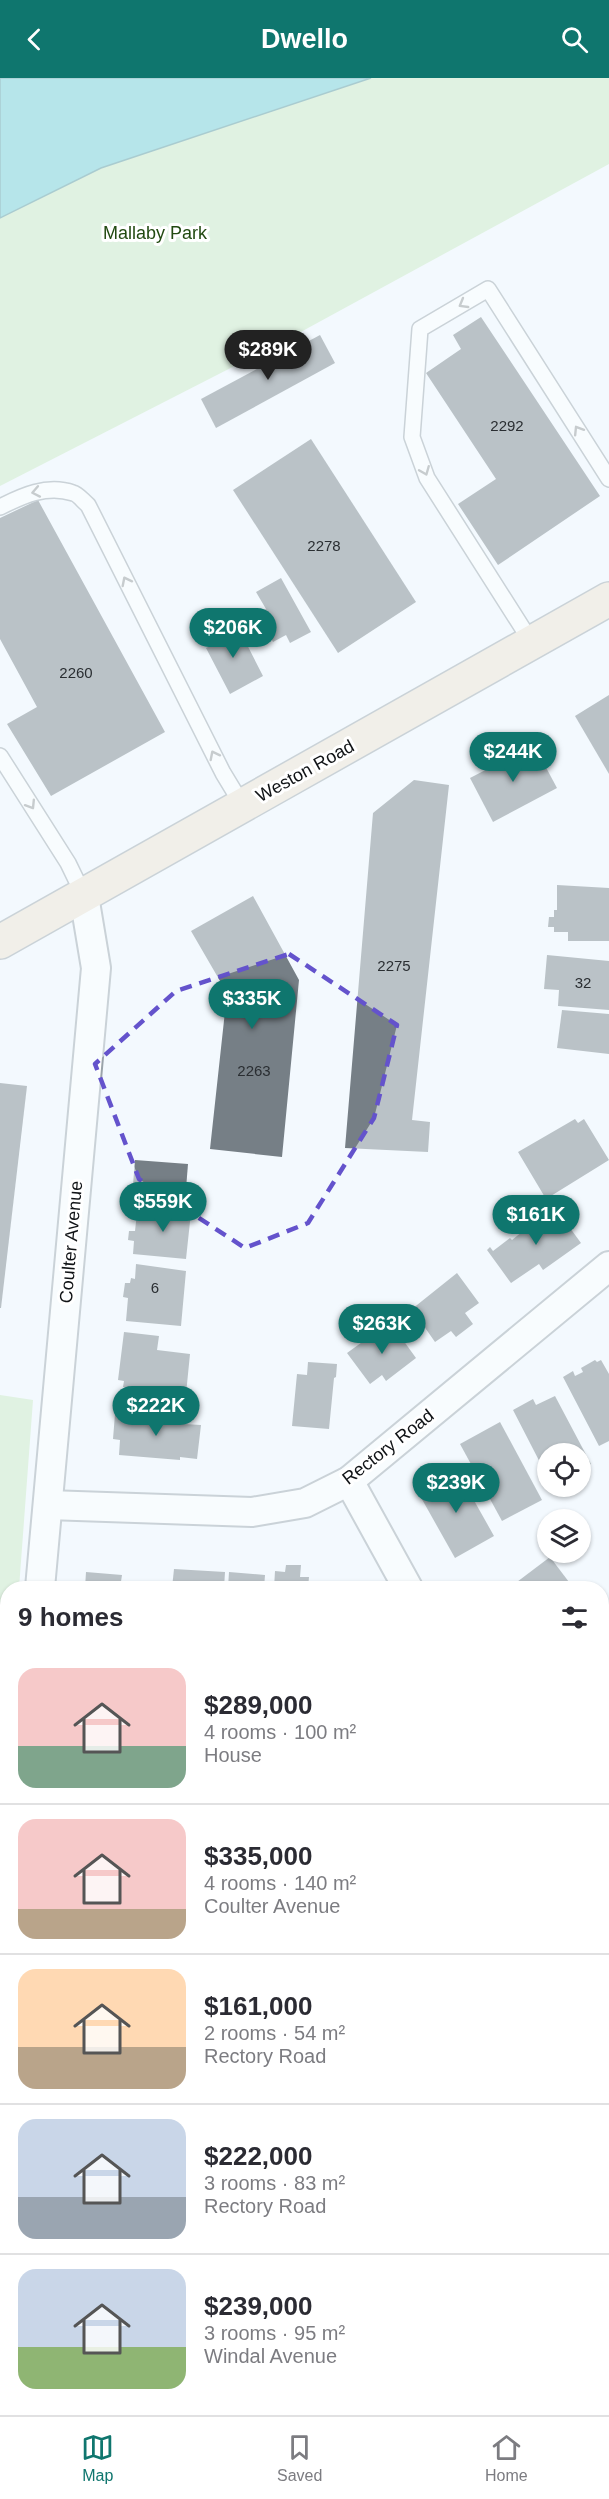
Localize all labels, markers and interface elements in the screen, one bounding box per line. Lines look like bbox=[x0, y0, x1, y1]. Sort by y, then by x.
icon: back bbox=[18, 23, 51, 56]
icon: search bbox=[558, 23, 591, 56]
text: Dwello bbox=[261, 24, 348, 54]
park label: Mallaby Park bbox=[103, 223, 208, 243]
one-way arrow bbox=[459, 297, 470, 308]
pin: $289K bbox=[226, 330, 310, 381]
text: $289K bbox=[239, 338, 297, 360]
house number: 2292 bbox=[490, 417, 524, 434]
one-way arrow bbox=[574, 425, 585, 436]
one-way arrow bbox=[418, 465, 430, 476]
one-way arrow bbox=[31, 485, 41, 498]
house number: 2278 bbox=[307, 537, 341, 554]
one-way arrow bbox=[122, 577, 134, 588]
pin: $206K bbox=[191, 608, 275, 659]
text: $206K bbox=[204, 616, 262, 638]
house number: 2260 bbox=[59, 664, 93, 681]
pin: $244K bbox=[471, 732, 555, 783]
street label: Weston Road bbox=[253, 736, 357, 806]
text: $244K bbox=[484, 740, 542, 762]
one-way arrow bbox=[210, 751, 222, 762]
one-way arrow bbox=[24, 799, 35, 810]
house number: 2275 bbox=[377, 957, 411, 974]
house number: 32 bbox=[575, 974, 591, 991]
pin: $335K bbox=[210, 979, 294, 1030]
text: $335K bbox=[223, 987, 281, 1009]
house number: 2263 bbox=[237, 1062, 271, 1079]
street label: Coulter Avenue bbox=[56, 1180, 86, 1304]
pin: $559K bbox=[121, 1182, 205, 1233]
text: $559K bbox=[134, 1190, 192, 1212]
pin: $161K bbox=[494, 1195, 578, 1246]
text: $161K bbox=[507, 1203, 565, 1225]
house number: 6 bbox=[151, 1279, 159, 1296]
pin: $263K bbox=[340, 1304, 424, 1355]
text: $263K bbox=[353, 1312, 411, 1334]
pin: $222K bbox=[114, 1386, 198, 1437]
text: $222K bbox=[127, 1394, 185, 1416]
street label: Rectory Road bbox=[338, 1405, 438, 1489]
map controls bbox=[537, 1443, 591, 1563]
button: locate bbox=[537, 1443, 591, 1497]
pin: $239K bbox=[414, 1463, 498, 1514]
text: $239K bbox=[427, 1471, 485, 1493]
button: layers bbox=[537, 1509, 591, 1563]
icon: filters bbox=[558, 1601, 591, 1634]
text: 9 homes bbox=[18, 1602, 124, 1632]
text: $289,000 bbox=[204, 1690, 312, 1720]
icon: home bbox=[66, 1692, 138, 1764]
text: 4 rooms · 100 m² bbox=[204, 1721, 356, 1743]
text: House bbox=[204, 1744, 262, 1766]
text: $335,000 bbox=[204, 1841, 312, 1871]
icon: home bbox=[66, 1843, 138, 1915]
text: 4 rooms · 140 m² bbox=[204, 1872, 356, 1894]
text: Coulter Avenue bbox=[204, 1895, 340, 1917]
text: $161,000 bbox=[204, 1991, 312, 2021]
icon: home bbox=[66, 1993, 138, 2065]
text: 2 rooms · 54 m² bbox=[204, 2022, 345, 2044]
text: Rectory Road bbox=[204, 2045, 326, 2067]
text: $222,000 bbox=[204, 2141, 312, 2171]
icon: home bbox=[66, 2143, 138, 2215]
text: 3 rooms · 83 m² bbox=[204, 2172, 345, 2194]
text: Rectory Road bbox=[204, 2195, 326, 2217]
text: $239,000 bbox=[204, 2291, 312, 2321]
icon: home bbox=[66, 2293, 138, 2365]
text: 3 rooms · 95 m² bbox=[204, 2322, 345, 2344]
text: Windal Avenue bbox=[204, 2345, 337, 2367]
tab: Map bbox=[81, 2431, 114, 2485]
tab: Saved bbox=[277, 2431, 322, 2485]
tab: Home bbox=[485, 2431, 528, 2485]

